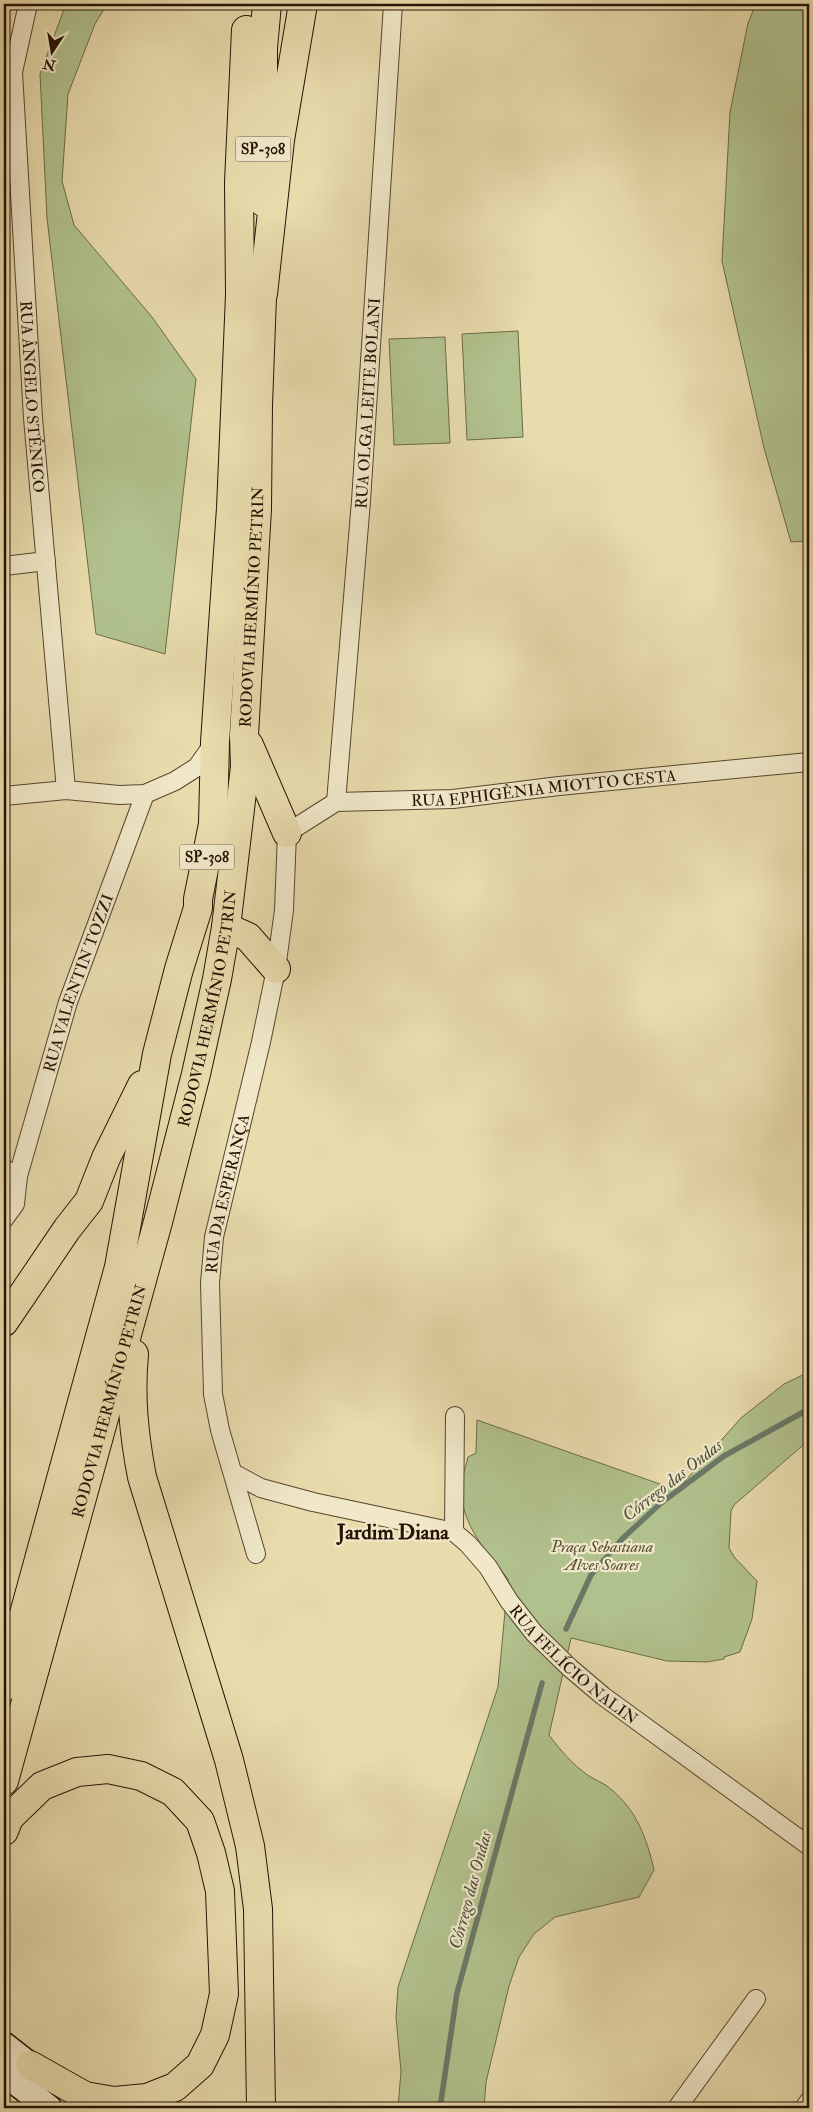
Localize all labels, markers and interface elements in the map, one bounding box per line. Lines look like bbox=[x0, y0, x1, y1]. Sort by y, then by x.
north arrow bbox=[28, 28, 78, 78]
text: N bbox=[41, 55, 58, 74]
road number: SP-308 bbox=[236, 136, 290, 162]
street label: RUA OLGA LEITE BOLANI bbox=[351, 297, 385, 510]
street label: RUA ÂNGELO STÊNICO bbox=[15, 300, 49, 494]
street label: RODOVIA HERMÍNIO PETRIN bbox=[235, 486, 268, 728]
street label: RUA EPHIGÊNIA MIOTTO CESTA bbox=[411, 766, 677, 811]
road number: SP-308 bbox=[180, 844, 234, 870]
street label: RODOVIA HERMÍNIO PETRIN bbox=[174, 889, 241, 1129]
street label: RUA VALENTIN TOZZI bbox=[39, 891, 118, 1075]
street label: RUA DA ESPERANÇA bbox=[202, 1112, 254, 1274]
street label: RODOVIA HERMÍNIO PETRIN bbox=[68, 1282, 151, 1520]
water label: Córrego das Ondas bbox=[618, 1433, 728, 1527]
district label: Jardim Diana bbox=[336, 1519, 450, 1546]
park label: Praça Sebastiana Alves Soares bbox=[550, 1537, 653, 1575]
street label: RUA FELÍCIO NALIN bbox=[505, 1601, 642, 1729]
water label: Córrego das Ondas bbox=[444, 1828, 498, 1952]

